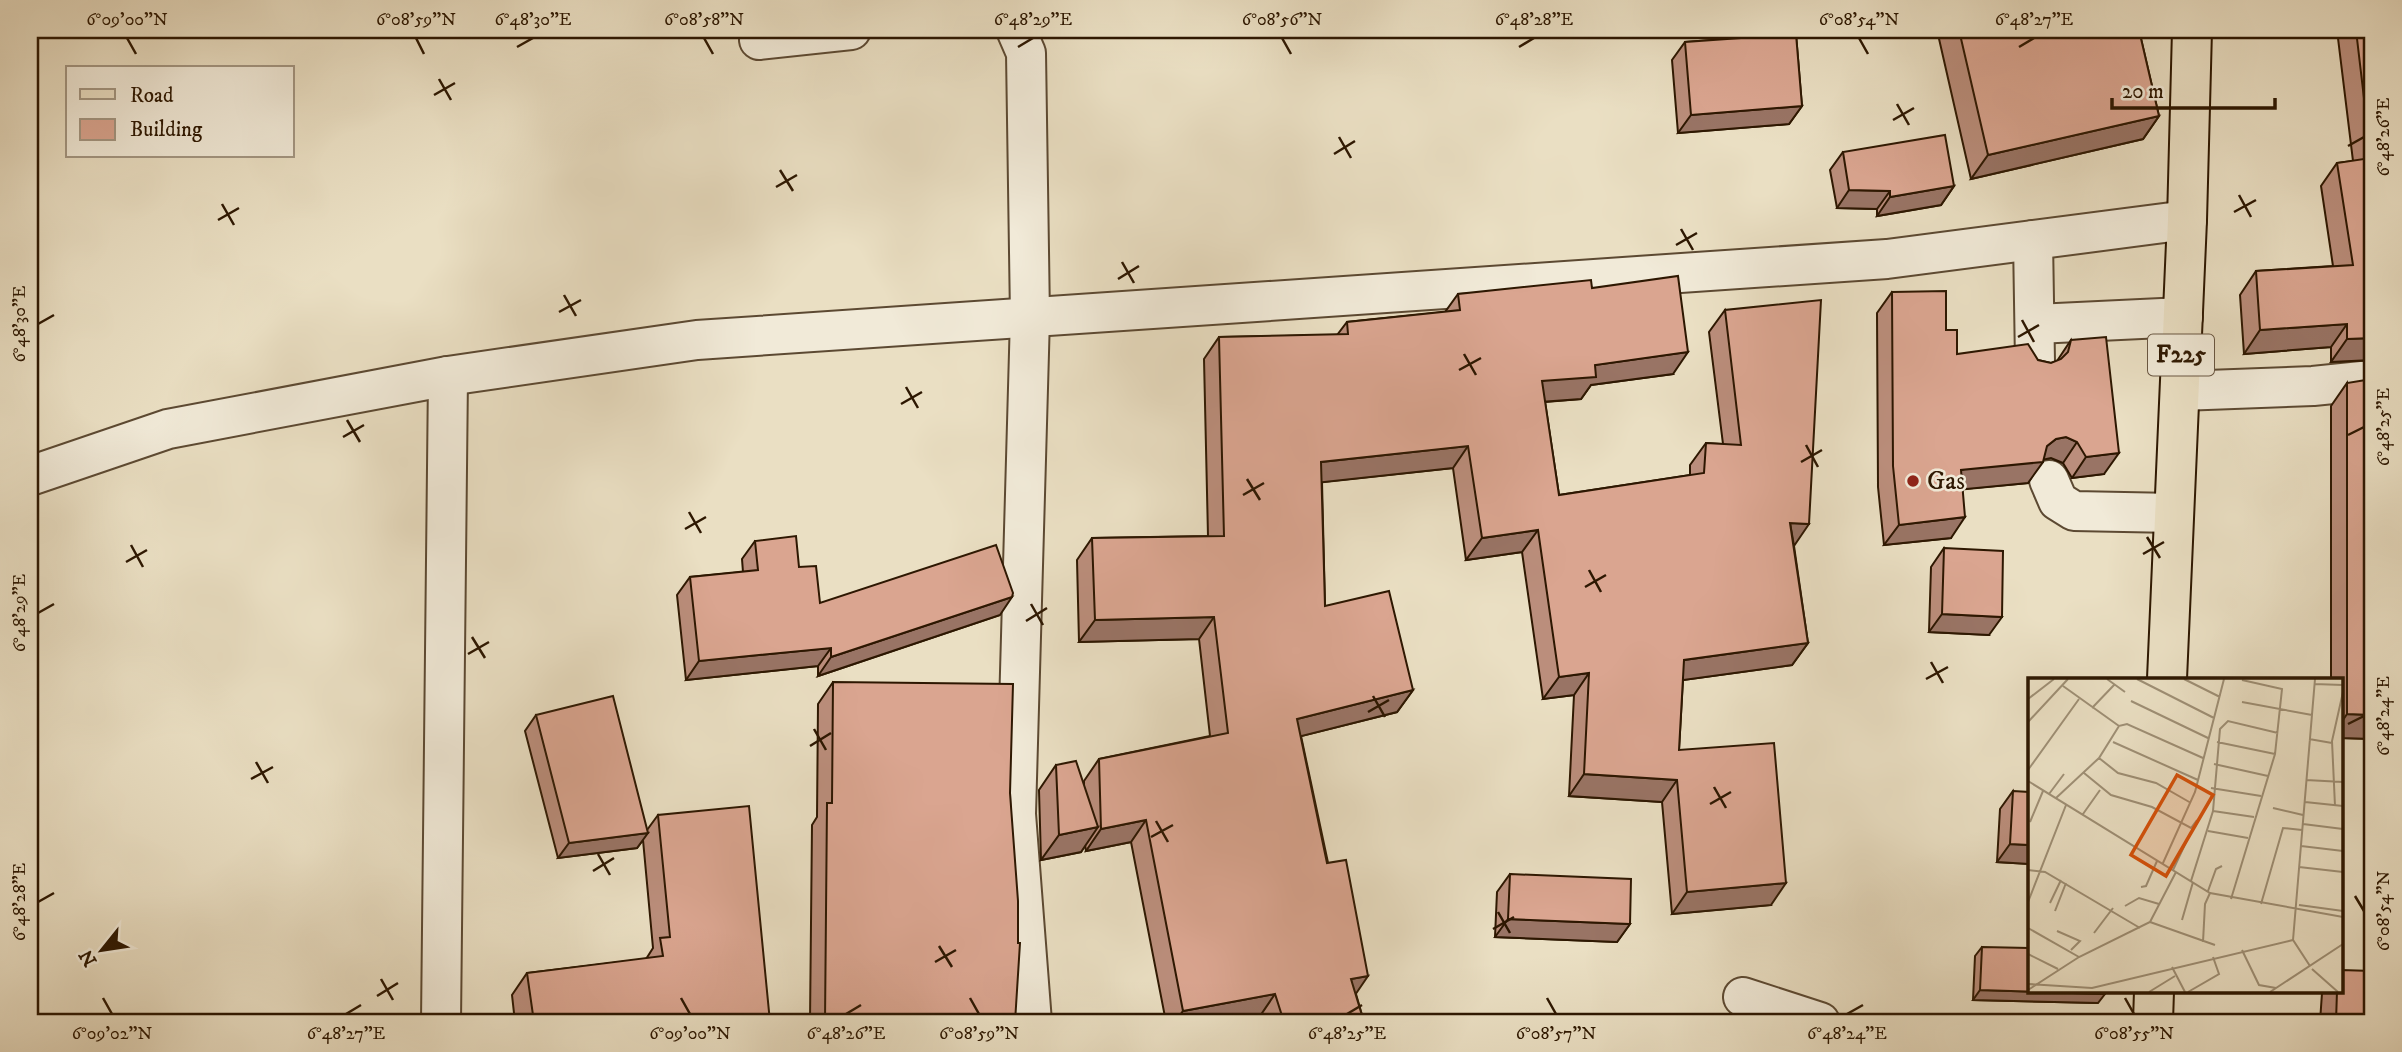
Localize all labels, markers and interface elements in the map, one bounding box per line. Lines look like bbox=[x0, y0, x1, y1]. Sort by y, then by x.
text: 6°09'00"N bbox=[86, 9, 168, 31]
text: 6°08'59"N bbox=[376, 9, 456, 31]
text: 6°48'30"E bbox=[494, 9, 572, 31]
text: 6°08'58"N bbox=[664, 9, 744, 31]
text: 6°48'29"E bbox=[994, 9, 1073, 31]
text: 6°08'56"N bbox=[1242, 9, 1322, 31]
text: 6°48'28"E bbox=[1495, 9, 1574, 31]
text: 6°08'54"N bbox=[1819, 9, 1899, 31]
text: 6°48'27"E bbox=[1995, 9, 2074, 31]
legend bbox=[66, 66, 294, 158]
scale bar bbox=[2112, 66, 2274, 110]
text: 20 m bbox=[2122, 79, 2164, 105]
text: Road bbox=[130, 83, 174, 109]
text: 6°48'26"E bbox=[2373, 97, 2395, 177]
text: Building bbox=[130, 117, 203, 143]
text: 6°48'30"E bbox=[9, 285, 31, 363]
road number: F225 bbox=[2148, 334, 2214, 376]
text: 6°48'25"E bbox=[2373, 388, 2395, 466]
place label: Gas bbox=[1927, 465, 1965, 498]
marker: Gas bbox=[1905, 473, 1921, 489]
text: 6°48'29"E bbox=[9, 573, 31, 652]
text: 6°48'24"E bbox=[2373, 676, 2395, 756]
inset map bbox=[2028, 678, 2342, 992]
text: 6°48'28"E bbox=[9, 862, 31, 941]
text: 6°08'54"N bbox=[2373, 871, 2395, 951]
north arrow bbox=[66, 916, 136, 986]
text: N bbox=[75, 945, 102, 970]
text: 6°09'02"N bbox=[72, 1023, 153, 1045]
text: 6°48'27"E bbox=[307, 1023, 386, 1045]
text: 6°09'00"N bbox=[649, 1023, 731, 1045]
text: 6°48'26"E bbox=[807, 1023, 886, 1045]
text: 6°08'59"N bbox=[939, 1023, 1019, 1045]
text: 6°48'25"E bbox=[1308, 1023, 1386, 1045]
text: 6°08'57"N bbox=[1516, 1023, 1597, 1045]
text: 6°48'24"E bbox=[1807, 1023, 1887, 1045]
text: 6°08'55"N bbox=[2094, 1023, 2174, 1045]

